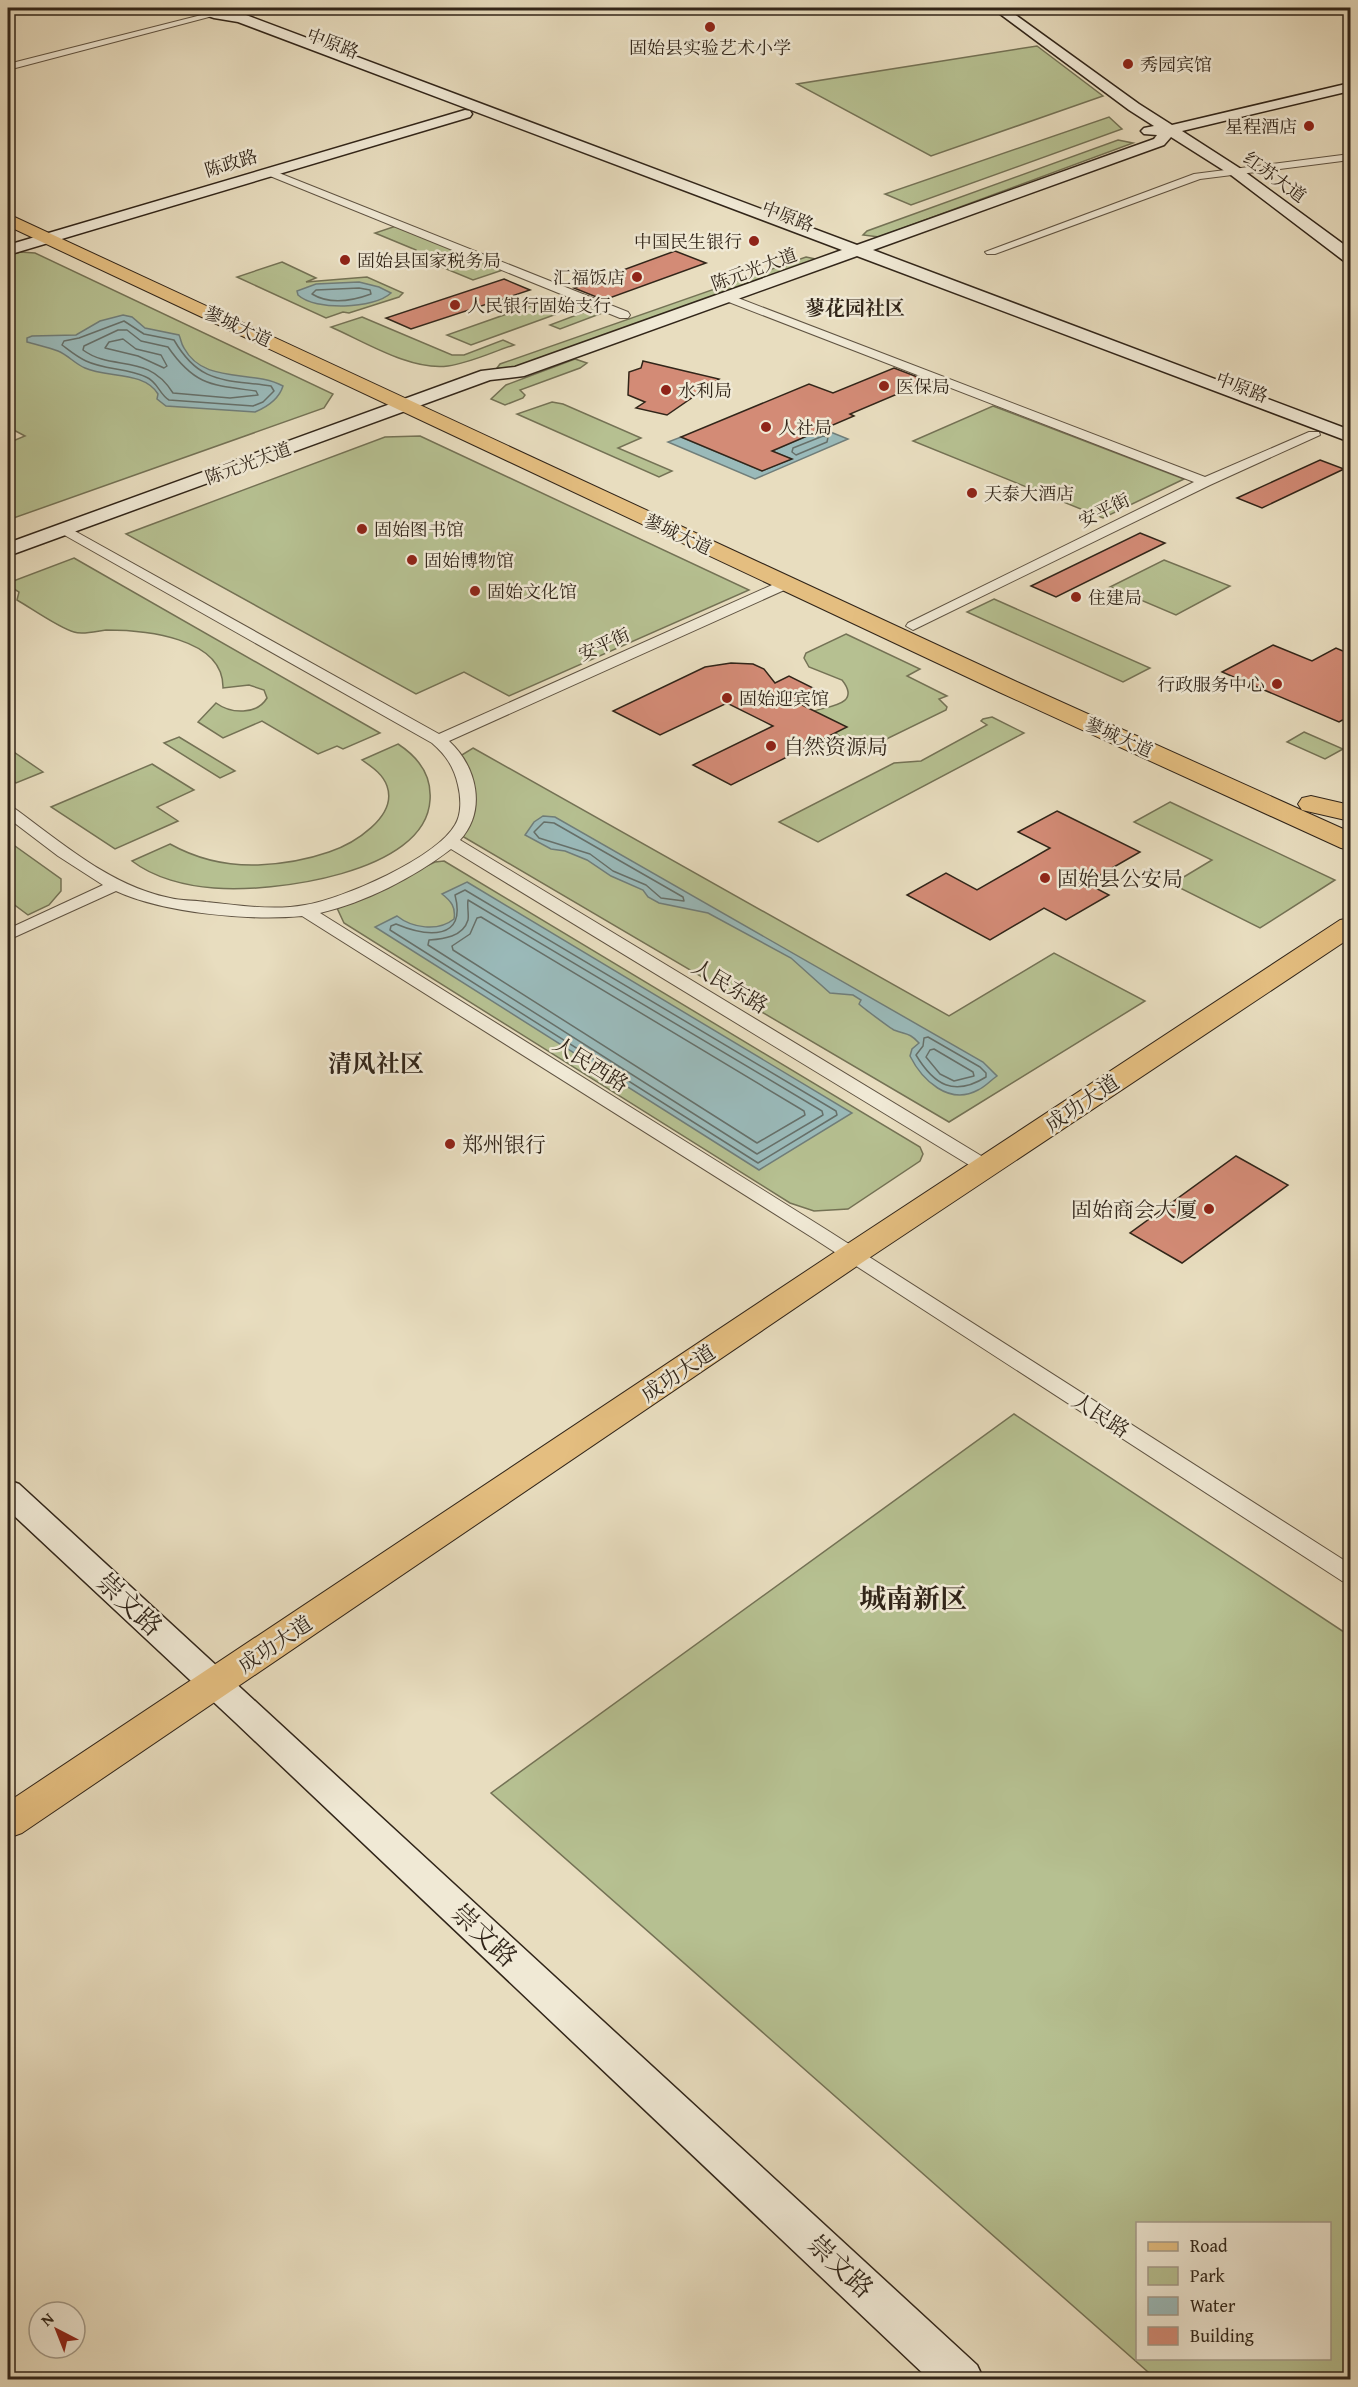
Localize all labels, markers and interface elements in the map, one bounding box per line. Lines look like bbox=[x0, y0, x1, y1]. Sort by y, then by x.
marker: 固始县实验艺术小学 bbox=[703, 20, 717, 34]
street label: 中原路 bbox=[303, 21, 363, 65]
place label: 固始县实验艺术小学 bbox=[629, 34, 791, 61]
place label: 秀园宾馆 bbox=[1140, 51, 1212, 78]
marker: 秀园宾馆 bbox=[1121, 57, 1135, 71]
place label: 星程酒店 bbox=[1225, 113, 1297, 140]
marker: 星程酒店 bbox=[1302, 119, 1316, 133]
street label: 陈政路 bbox=[201, 142, 261, 184]
street label: 红苏大道 bbox=[1238, 145, 1312, 209]
street label: 中原路 bbox=[758, 194, 818, 238]
place label: 中国民生银行 bbox=[634, 228, 742, 255]
marker: 中国民生银行 bbox=[747, 234, 761, 248]
street label: 陈元光大道 bbox=[707, 241, 801, 297]
place label: 固始县国家税务局 bbox=[357, 247, 501, 274]
marker: 固始县国家税务局 bbox=[338, 253, 352, 267]
place label: 汇福饭店 bbox=[553, 264, 625, 291]
marker: 汇福饭店 bbox=[630, 270, 644, 284]
place label: 人民银行固始支行 bbox=[467, 292, 611, 319]
district label: 蓼花园社区 bbox=[805, 293, 905, 322]
marker: 人民银行固始支行 bbox=[448, 298, 462, 312]
street label: 蓼城大道 bbox=[200, 299, 276, 353]
street label: 中原路 bbox=[1212, 365, 1272, 409]
place label: 医保局 bbox=[896, 373, 950, 400]
place label: 水利局 bbox=[678, 377, 732, 404]
marker: 医保局 bbox=[877, 379, 891, 393]
marker: 水利局 bbox=[659, 383, 673, 397]
place label: 人社局 bbox=[778, 414, 832, 441]
marker: 人社局 bbox=[759, 420, 773, 434]
street label: 陈元光大道 bbox=[201, 435, 295, 491]
place label: 天泰大酒店 bbox=[984, 480, 1074, 507]
marker: 天泰大酒店 bbox=[965, 486, 979, 500]
street label: 安平街 bbox=[1074, 486, 1134, 534]
street label: 蓼城大道 bbox=[640, 507, 716, 561]
place label: 固始图书馆 bbox=[374, 516, 464, 543]
marker: 固始图书馆 bbox=[355, 522, 369, 536]
place label: 固始博物馆 bbox=[424, 547, 514, 574]
marker: 固始博物馆 bbox=[405, 553, 419, 567]
place label: 固始文化馆 bbox=[487, 578, 577, 605]
marker: 固始文化馆 bbox=[468, 584, 482, 598]
place label: 住建局 bbox=[1088, 584, 1142, 611]
marker: 住建局 bbox=[1069, 590, 1083, 604]
street label: 安平街 bbox=[574, 621, 634, 667]
place label: 行政服务中心 bbox=[1157, 671, 1265, 698]
marker: 行政服务中心 bbox=[1270, 677, 1284, 691]
place label: 固始迎宾馆 bbox=[739, 685, 829, 712]
marker: 固始迎宾馆 bbox=[720, 691, 734, 705]
street label: 蓼城大道 bbox=[1081, 710, 1157, 764]
place label: 自然资源局 bbox=[783, 731, 888, 762]
marker: 自然资源局 bbox=[764, 739, 778, 753]
place label: 固始县公安局 bbox=[1057, 863, 1183, 894]
marker: 固始县公安局 bbox=[1038, 871, 1052, 885]
street label: 人民东路 bbox=[686, 951, 774, 1021]
street label: 人民西路 bbox=[547, 1029, 635, 1099]
district label: 清风社区 bbox=[328, 1046, 424, 1081]
street label: 成功大道 bbox=[1039, 1067, 1125, 1139]
place label: 郑州银行 bbox=[462, 1129, 546, 1160]
marker: 郑州银行 bbox=[443, 1137, 457, 1151]
place label: 固始商会大厦 bbox=[1071, 1194, 1197, 1225]
marker: 固始商会大厦 bbox=[1202, 1202, 1216, 1216]
street label: 成功大道 bbox=[635, 1337, 721, 1409]
street label: 人民路 bbox=[1066, 1385, 1136, 1445]
street label: 崇文路 bbox=[88, 1563, 172, 1645]
district label: 城南新区 bbox=[859, 1578, 967, 1618]
street label: 成功大道 bbox=[232, 1608, 318, 1680]
street label: 崇文路 bbox=[443, 1894, 527, 1976]
legend bbox=[1136, 2222, 1331, 2360]
street label: 崇文路 bbox=[799, 2225, 883, 2307]
text: Road bbox=[1190, 2232, 1228, 2259]
text: Park bbox=[1190, 2262, 1226, 2289]
text: Water bbox=[1190, 2292, 1236, 2319]
north arrow bbox=[27, 2300, 87, 2360]
text: N bbox=[35, 2306, 59, 2331]
text: Building bbox=[1190, 2322, 1254, 2349]

